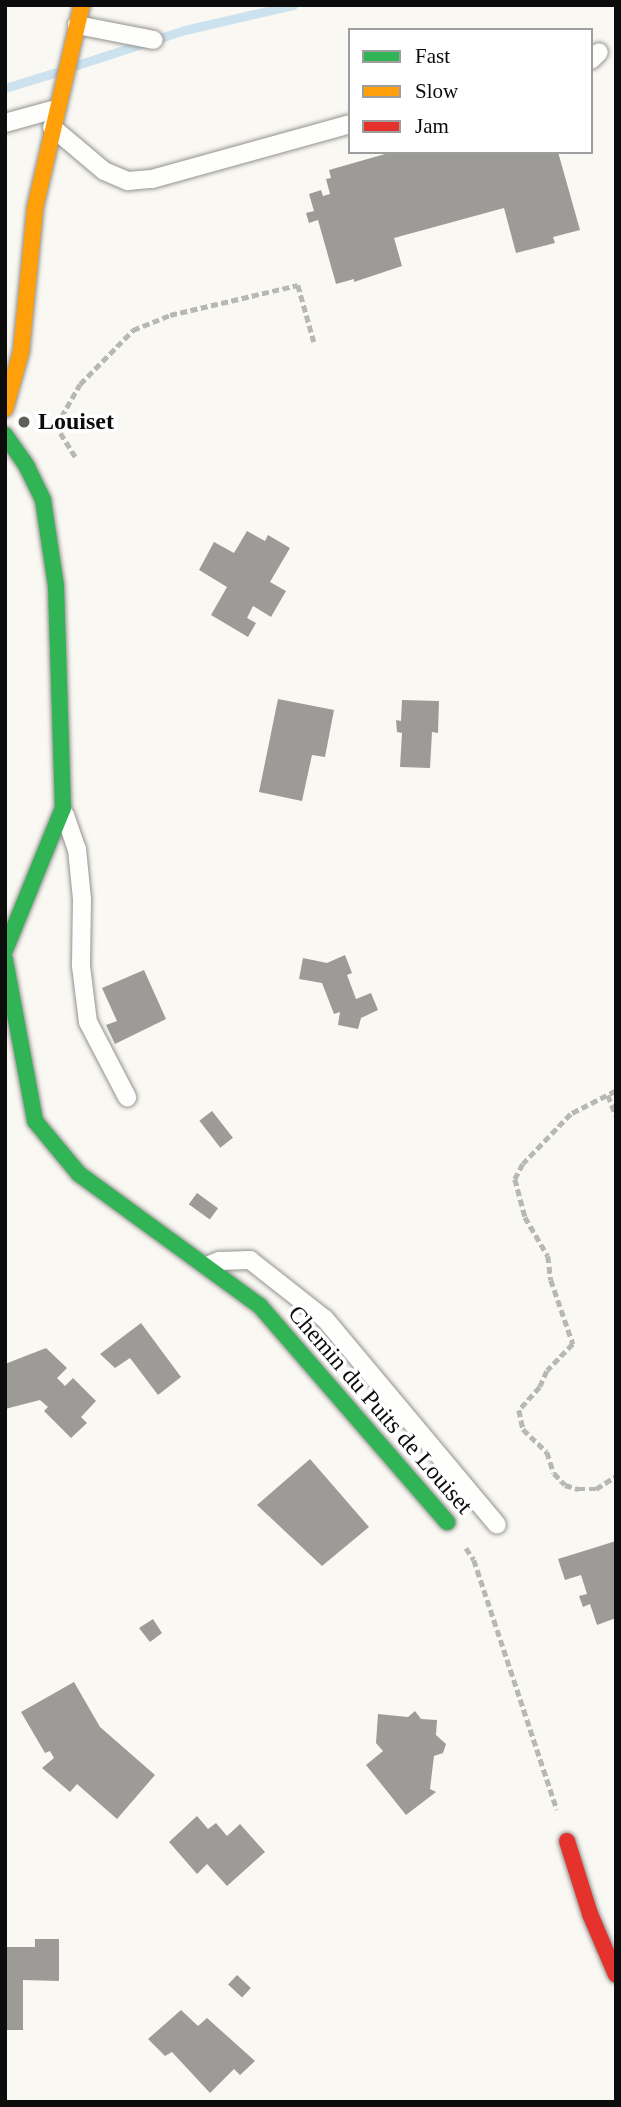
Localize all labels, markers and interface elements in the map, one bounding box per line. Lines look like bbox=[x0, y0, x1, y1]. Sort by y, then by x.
legend bbox=[348, 28, 593, 154]
text: Fast bbox=[415, 44, 450, 68]
text: Slow bbox=[415, 79, 458, 103]
text: Jam bbox=[415, 114, 449, 138]
place label: Louiset bbox=[38, 408, 114, 436]
marker: Louiset bbox=[16, 414, 32, 430]
street label: Chemin du Puits de Louiset bbox=[282, 1300, 478, 1520]

